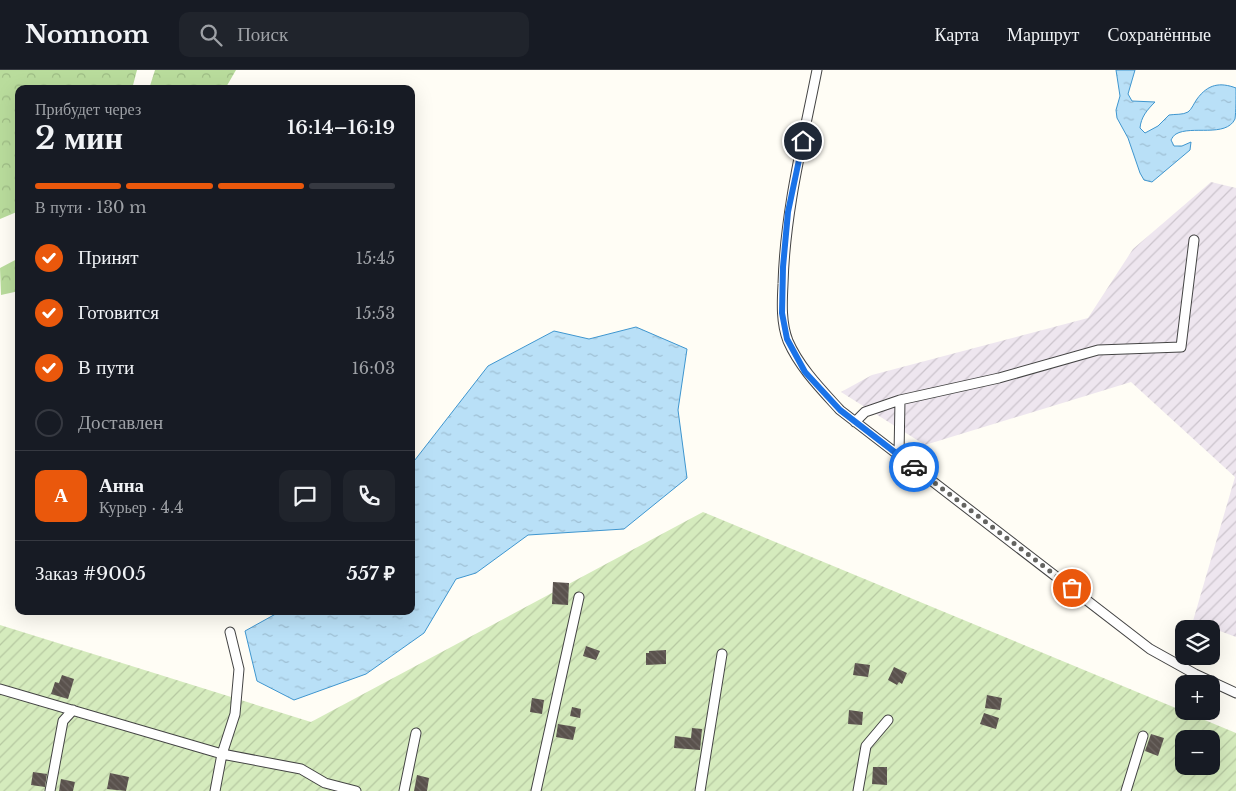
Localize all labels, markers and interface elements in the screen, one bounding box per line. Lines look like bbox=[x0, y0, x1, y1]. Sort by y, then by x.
search box bbox=[179, 12, 529, 57]
text: Nomnom bbox=[25, 20, 149, 49]
icon: search bbox=[197, 21, 225, 49]
text: Поиск bbox=[237, 23, 288, 46]
text: Карта bbox=[934, 24, 979, 46]
text: Маршрут bbox=[1007, 24, 1079, 46]
text: Сохранённые bbox=[1107, 24, 1211, 46]
text: Прибудет через bbox=[35, 99, 141, 119]
text: 16:14–16:19 bbox=[287, 116, 395, 139]
text: 2 мин bbox=[35, 118, 123, 158]
pin bbox=[782, 120, 824, 162]
icon: home bbox=[789, 127, 817, 155]
text: В пути · 130 m bbox=[35, 197, 146, 217]
icon: check bbox=[35, 244, 63, 272]
text: Принят bbox=[78, 246, 139, 269]
text: 15:45 bbox=[356, 248, 395, 268]
icon: check bbox=[35, 299, 63, 327]
text: Готовится bbox=[78, 301, 159, 324]
text: 15:53 bbox=[355, 303, 395, 323]
icon: check bbox=[35, 354, 63, 382]
text: В пути bbox=[78, 356, 134, 379]
text: 16:03 bbox=[352, 358, 395, 378]
text: Доставлен bbox=[78, 411, 163, 434]
courier bbox=[889, 442, 939, 492]
icon: car bbox=[900, 453, 928, 481]
button: chat bbox=[279, 470, 331, 522]
button: phone bbox=[343, 470, 395, 522]
text: Анна bbox=[99, 474, 144, 497]
text: А bbox=[54, 484, 68, 507]
text: Курьер · 4.4 bbox=[99, 497, 184, 517]
text: Заказ #9005 bbox=[35, 562, 146, 585]
text: 557 ₽ bbox=[346, 562, 395, 585]
pin bbox=[1051, 567, 1093, 609]
icon: bag bbox=[1058, 574, 1086, 602]
map controls bbox=[1175, 620, 1220, 775]
button: layers bbox=[1175, 620, 1220, 665]
button: + bbox=[1175, 675, 1220, 720]
button: − bbox=[1175, 730, 1220, 775]

